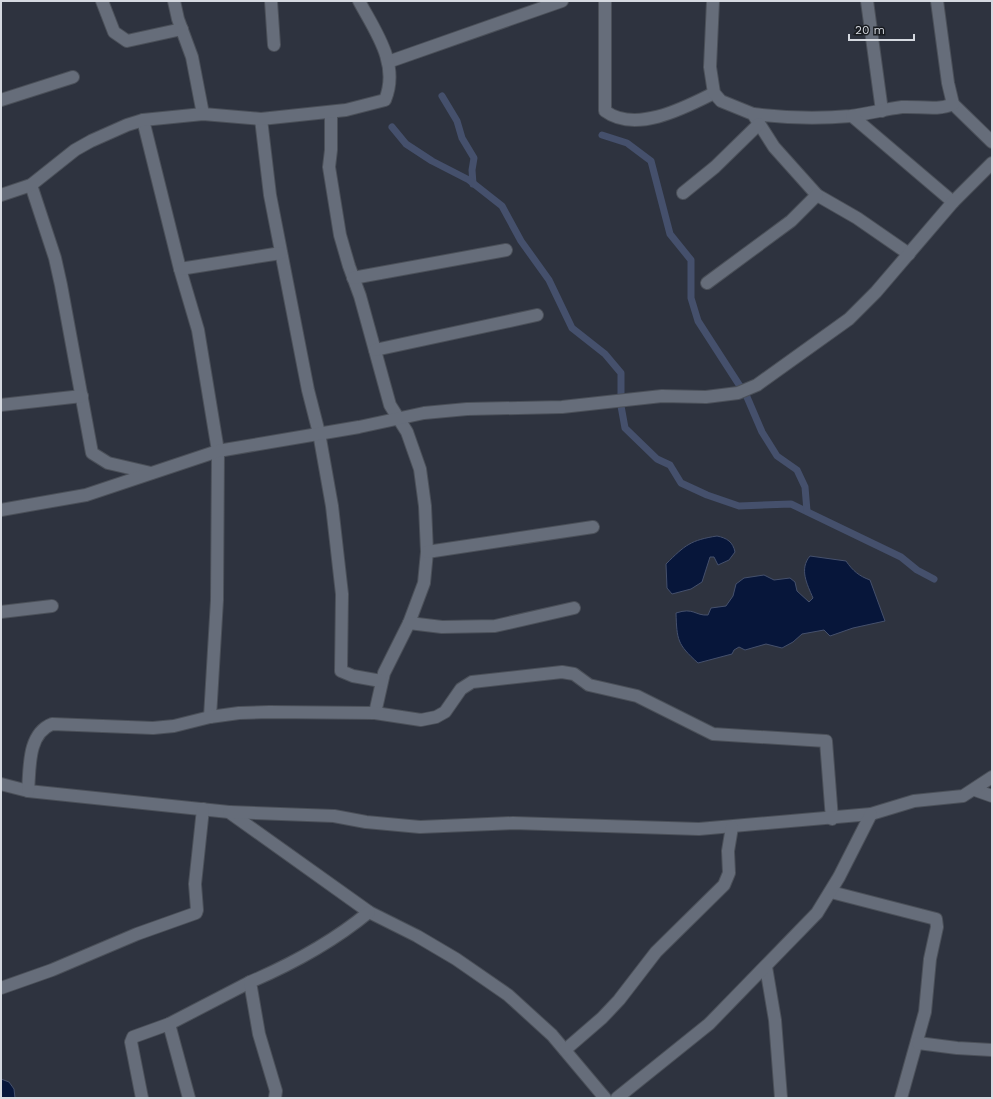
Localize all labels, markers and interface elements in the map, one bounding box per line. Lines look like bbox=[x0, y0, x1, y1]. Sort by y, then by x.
scale bar bbox=[849, 16, 914, 42]
text: 20 m bbox=[855, 23, 885, 37]

